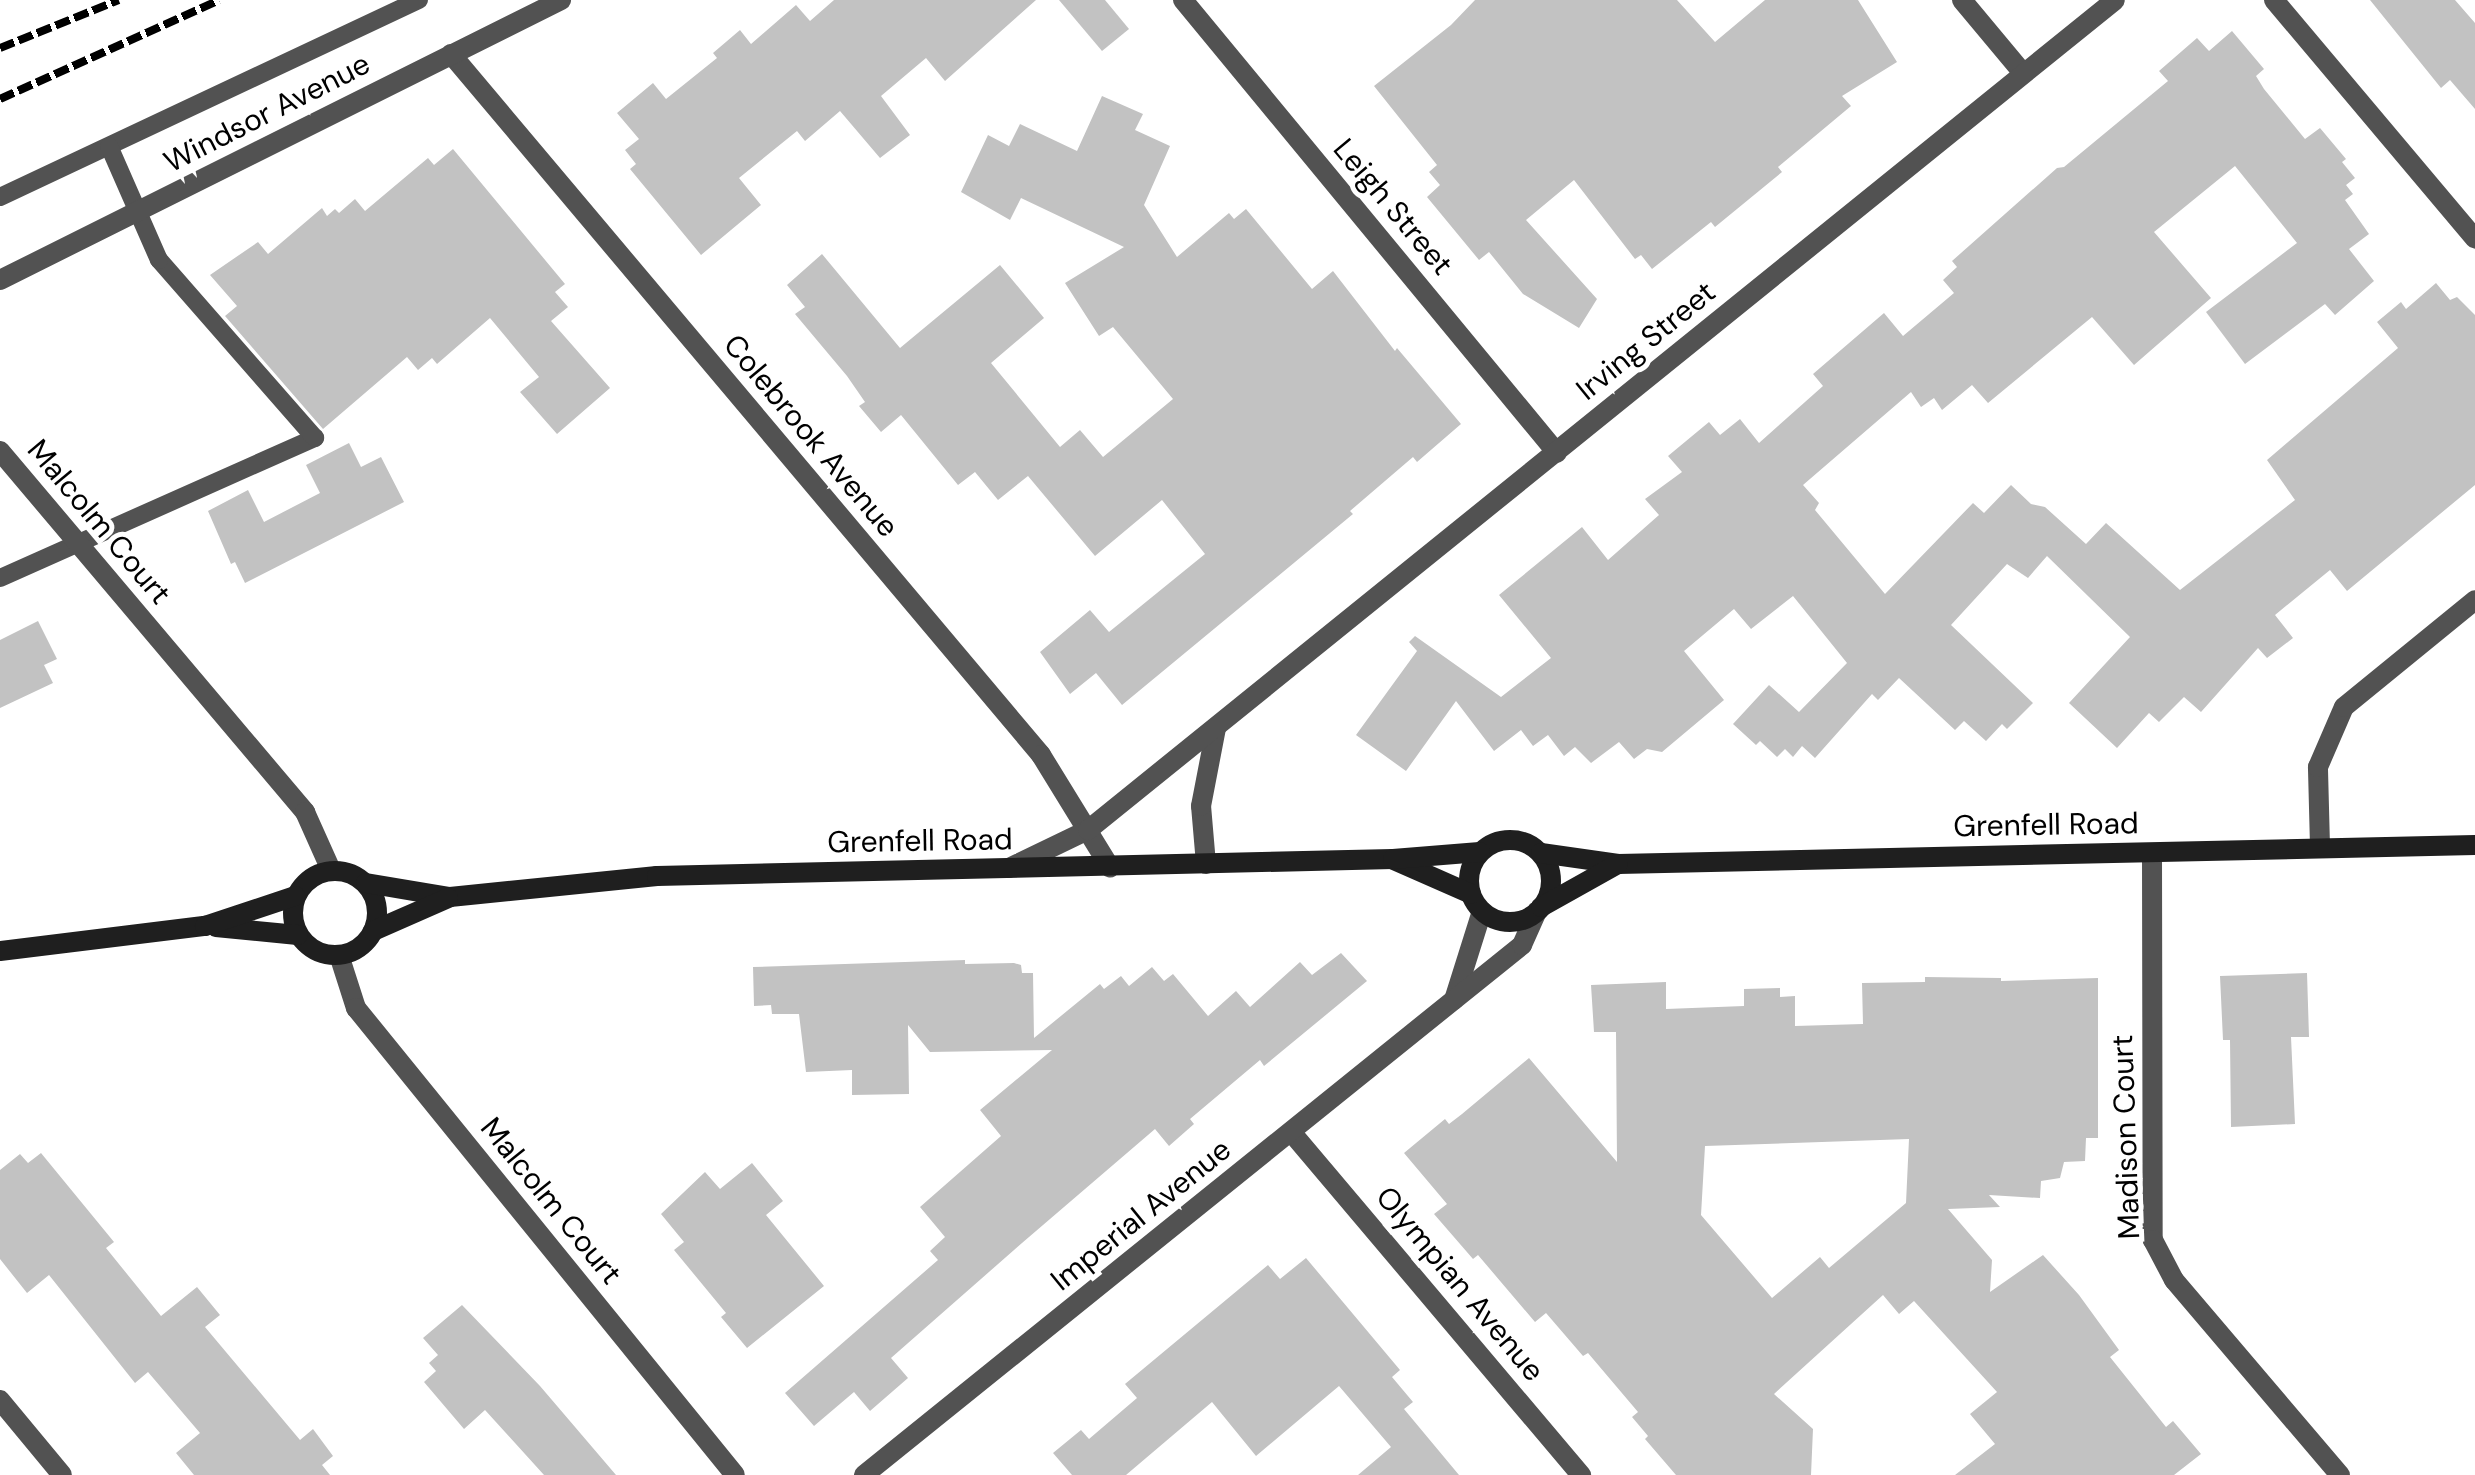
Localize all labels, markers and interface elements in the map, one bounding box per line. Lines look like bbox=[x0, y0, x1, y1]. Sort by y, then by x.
street label: Windsor Avenue bbox=[158, 46, 376, 180]
street label: Leigh Street bbox=[1326, 132, 1460, 282]
street label: Irving Street bbox=[1569, 274, 1723, 408]
street label: Colebrook Avenue bbox=[716, 328, 906, 544]
street label: Malcolm Court bbox=[20, 432, 178, 612]
street label: Grenfell Road bbox=[1953, 805, 2139, 845]
street label: Grenfell Road bbox=[827, 821, 1013, 861]
street label: Madison Court bbox=[2104, 1034, 2148, 1240]
street label: Malcolm Court bbox=[473, 1110, 629, 1292]
street label: Imperial Avenue bbox=[1044, 1132, 1238, 1298]
street label: Olympian Avenue bbox=[1368, 1179, 1552, 1389]

